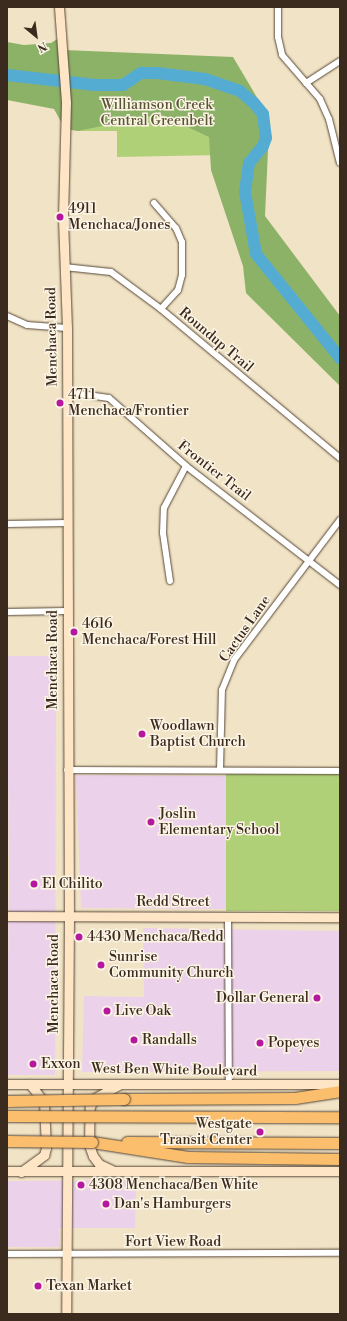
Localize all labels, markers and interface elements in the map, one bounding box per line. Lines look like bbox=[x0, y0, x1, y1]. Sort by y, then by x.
north arrow bbox=[16, 16, 56, 56]
text: N bbox=[35, 38, 49, 55]
park label: Williamson Creek Central Greenbelt bbox=[101, 97, 213, 130]
place label: 4911 Menchaca/Jones bbox=[68, 201, 170, 234]
marker: 4911 Menchaca/Jones bbox=[55, 212, 65, 222]
street label: Menchaca Road bbox=[43, 287, 61, 387]
street label: Roundup Trail bbox=[175, 304, 257, 376]
place label: 4711 Menchaca/Frontier bbox=[68, 387, 189, 420]
marker: 4711 Menchaca/Frontier bbox=[55, 398, 65, 408]
street label: Frontier Trail bbox=[174, 437, 254, 505]
street label: Cactus Lane bbox=[216, 592, 274, 666]
street label: Menchaca Road bbox=[45, 610, 61, 710]
place label: 4616 Menchaca/Forest Hill bbox=[82, 616, 216, 648]
marker: 4616 Menchaca/Forest Hill bbox=[69, 627, 79, 637]
place label: Woodlawn Baptist Church bbox=[150, 718, 246, 750]
marker: Woodlawn Baptist Church bbox=[137, 729, 147, 739]
place label: Joslin Elementary School bbox=[159, 806, 279, 838]
marker: Joslin Elementary School bbox=[146, 817, 156, 827]
place label: El Chilito bbox=[42, 876, 103, 892]
marker: El Chilito bbox=[29, 879, 39, 889]
street label: Redd Street bbox=[136, 894, 210, 910]
place label: 4430 Menchaca/Redd bbox=[87, 929, 223, 945]
marker: 4430 Menchaca/Redd bbox=[74, 932, 84, 942]
street label: Menchaca Road bbox=[46, 934, 62, 1034]
place label: Sunrise Community Church bbox=[109, 949, 234, 982]
marker: Sunrise Community Church bbox=[96, 960, 106, 970]
place label: Dollar General bbox=[216, 990, 309, 1006]
marker: Dollar General bbox=[312, 993, 322, 1003]
place label: Live Oak bbox=[115, 1003, 171, 1019]
marker: Live Oak bbox=[102, 1006, 112, 1016]
place label: Randalls bbox=[142, 1032, 197, 1048]
marker: Randalls bbox=[129, 1035, 139, 1045]
place label: Popeyes bbox=[268, 1035, 319, 1051]
marker: Popeyes bbox=[255, 1038, 265, 1048]
place label: Exxon bbox=[41, 1056, 81, 1072]
marker: Exxon bbox=[28, 1059, 38, 1069]
street label: West Ben White Boulevard bbox=[91, 1060, 257, 1080]
place label: Westgate Transit Center bbox=[160, 1116, 252, 1148]
marker: Westgate Transit Center bbox=[255, 1127, 265, 1137]
place label: 4308 Menchaca/Ben White bbox=[89, 1177, 258, 1193]
marker: 4308 Menchaca/Ben White bbox=[76, 1180, 86, 1190]
place label: Dan's Hamburgers bbox=[114, 1196, 231, 1212]
marker: Dan's Hamburgers bbox=[101, 1199, 111, 1209]
street label: Fort View Road bbox=[125, 1234, 221, 1250]
place label: Texan Market bbox=[46, 1278, 132, 1294]
marker: Texan Market bbox=[33, 1281, 43, 1291]

